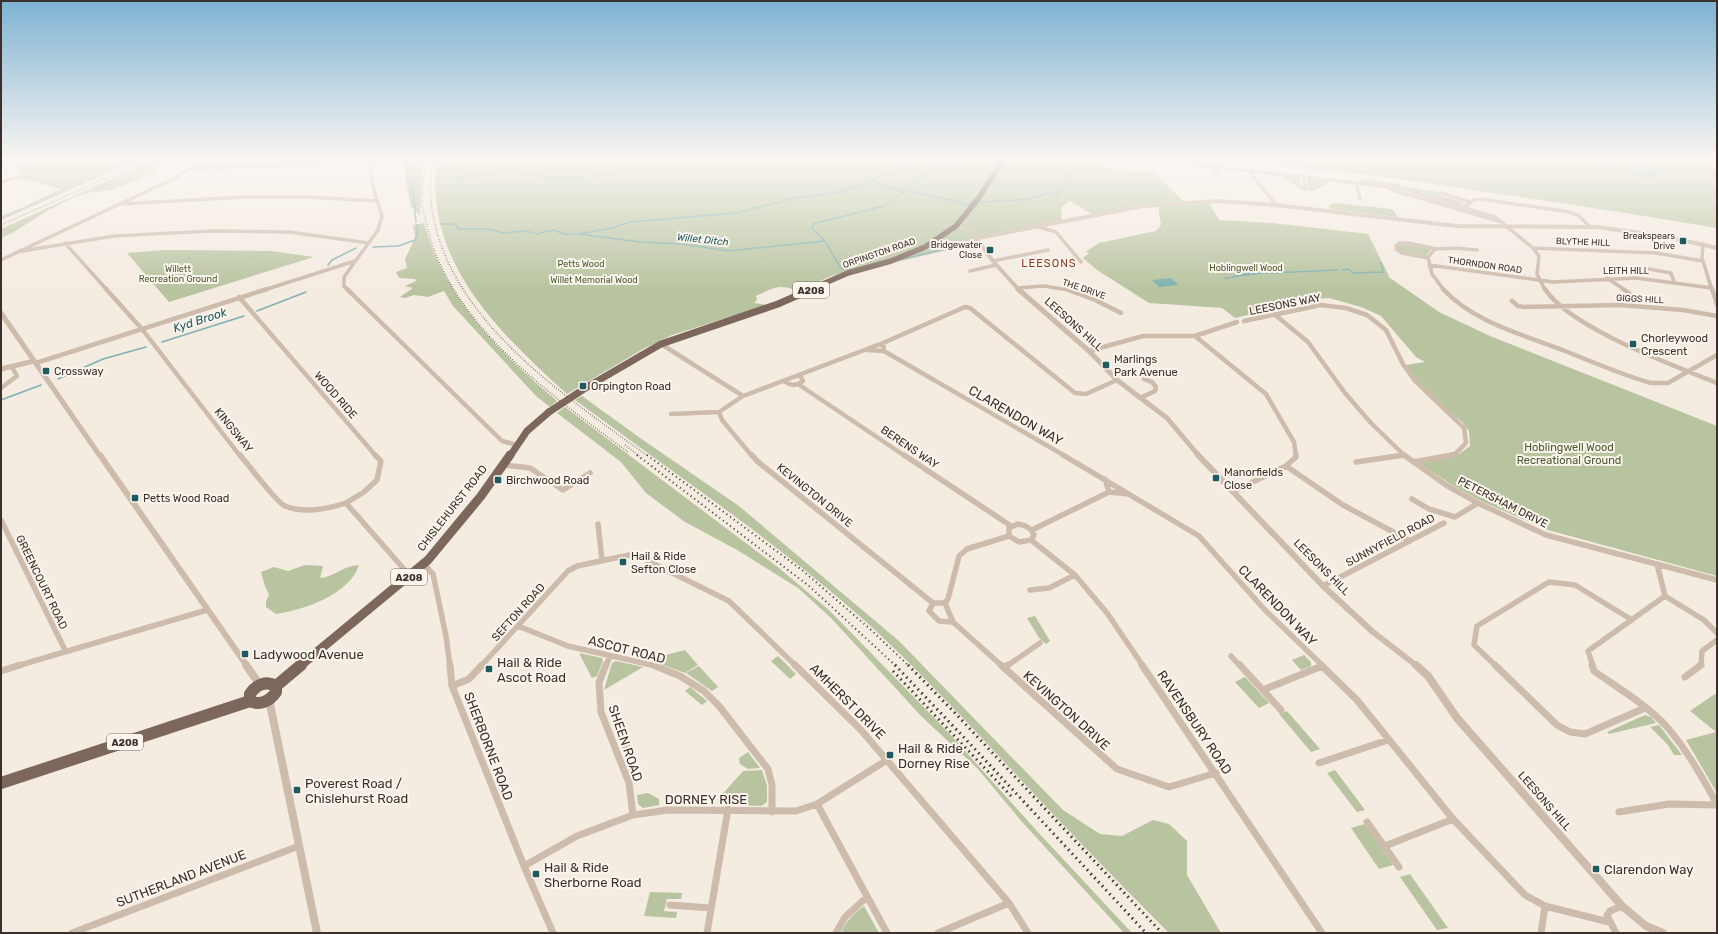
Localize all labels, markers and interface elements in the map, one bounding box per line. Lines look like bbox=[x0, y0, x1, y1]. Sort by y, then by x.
water label: Willet Ditch bbox=[676, 231, 729, 249]
place label: Breakspears Drive bbox=[1623, 231, 1675, 251]
street label: ORPINGTON ROAD bbox=[841, 236, 917, 270]
street label: BLYTHE HILL bbox=[1556, 236, 1610, 248]
marker: Breakspears Drive bbox=[1678, 236, 1688, 246]
place label: Bridgewater Close bbox=[931, 240, 983, 260]
marker: Bridgewater Close bbox=[985, 245, 995, 255]
street label: THORNDON ROAD bbox=[1447, 255, 1523, 275]
district label: LEESONS bbox=[1021, 257, 1077, 270]
park label: Petts Wood bbox=[557, 259, 605, 269]
park label: Hoblingwell Wood bbox=[1209, 263, 1283, 273]
park label: Willett Recreation Ground bbox=[139, 264, 217, 284]
street label: LEITH HILL bbox=[1603, 266, 1649, 276]
park label: Willet Memorial Wood bbox=[550, 275, 638, 285]
street label: THE DRIVE bbox=[1061, 277, 1107, 301]
road number: A208 bbox=[793, 282, 829, 298]
street label: LEESONS WAY bbox=[1248, 291, 1322, 318]
street label: GIGGS HILL bbox=[1616, 293, 1664, 305]
street label: LEESONS HILL bbox=[1042, 295, 1106, 354]
water label: Kyd Brook bbox=[171, 305, 229, 335]
place label: Chorleywood Crescent bbox=[1641, 332, 1708, 358]
marker: Chorleywood Crescent bbox=[1628, 339, 1638, 349]
place label: Marlings Park Avenue bbox=[1114, 353, 1178, 379]
marker: Marlings Park Avenue bbox=[1101, 360, 1111, 370]
place label: Crossway bbox=[54, 365, 103, 378]
marker: Crossway bbox=[41, 366, 51, 376]
street label: WOOD RIDE bbox=[312, 369, 360, 422]
place label: Orpington Road bbox=[591, 380, 671, 393]
marker: Orpington Road bbox=[578, 381, 588, 391]
street label: CLARENDON WAY bbox=[966, 382, 1066, 449]
street label: KINGSWAY bbox=[212, 405, 256, 455]
street label: BERENS WAY bbox=[878, 423, 941, 472]
park label: Hoblingwell Wood Recreational Ground bbox=[1517, 441, 1621, 467]
street label: KEVINGTON DRIVE bbox=[774, 461, 856, 530]
street label: CHISLEHURST ROAD bbox=[415, 463, 490, 554]
place label: Manorfields Close bbox=[1224, 466, 1283, 492]
marker: Manorfields Close bbox=[1211, 473, 1221, 483]
place label: Birchwood Road bbox=[506, 474, 589, 487]
street label: PETERSHAM DRIVE bbox=[1456, 474, 1550, 531]
marker: Birchwood Road bbox=[493, 475, 503, 485]
place label: Petts Wood Road bbox=[143, 492, 229, 505]
marker: Petts Wood Road bbox=[130, 493, 140, 503]
street label: SUNNYFIELD ROAD bbox=[1343, 511, 1437, 569]
street label: GREENCOURT ROAD bbox=[13, 533, 70, 632]
street label: LEESONS HILL bbox=[1291, 537, 1352, 598]
place label: Hail & Ride Sefton Close bbox=[631, 550, 696, 576]
marker: Hail & Ride Sefton Close bbox=[618, 557, 628, 567]
street label: CLARENDON WAY bbox=[1235, 562, 1320, 649]
road number: A208 bbox=[391, 569, 427, 585]
street label: SEFTON ROAD bbox=[489, 581, 548, 644]
street label: ASCOT ROAD bbox=[587, 633, 667, 666]
place label: Ladywood Avenue bbox=[253, 647, 364, 662]
marker: Ladywood Avenue bbox=[240, 649, 250, 659]
place label: Hail & Ride Ascot Road bbox=[497, 655, 566, 685]
street label: AMHERST DRIVE bbox=[807, 661, 889, 742]
marker: Hail & Ride Ascot Road bbox=[484, 664, 494, 674]
street label: RAVENSBURY ROAD bbox=[1154, 667, 1235, 777]
street label: KEVINGTON DRIVE bbox=[1020, 668, 1113, 753]
street label: SHERBORNE ROAD bbox=[461, 690, 516, 802]
street label: SHEEN ROAD bbox=[605, 703, 646, 784]
road number: A208 bbox=[107, 734, 143, 750]
place label: Hail & Ride Dorney Rise bbox=[898, 741, 970, 771]
marker: Hail & Ride Dorney Rise bbox=[885, 750, 895, 760]
street label: LEESONS HILL bbox=[1515, 769, 1574, 834]
place label: Poverest Road / Chislehurst Road bbox=[305, 776, 408, 806]
marker: Poverest Road / Chislehurst Road bbox=[292, 785, 302, 795]
street label: DORNEY RISE bbox=[665, 792, 747, 807]
street label: SUTHERLAND AVENUE bbox=[114, 847, 248, 910]
place label: Hail & Ride Sherborne Road bbox=[544, 860, 642, 890]
place label: Clarendon Way bbox=[1604, 862, 1693, 877]
marker: Clarendon Way bbox=[1591, 864, 1601, 874]
marker: Hail & Ride Sherborne Road bbox=[531, 869, 541, 879]

